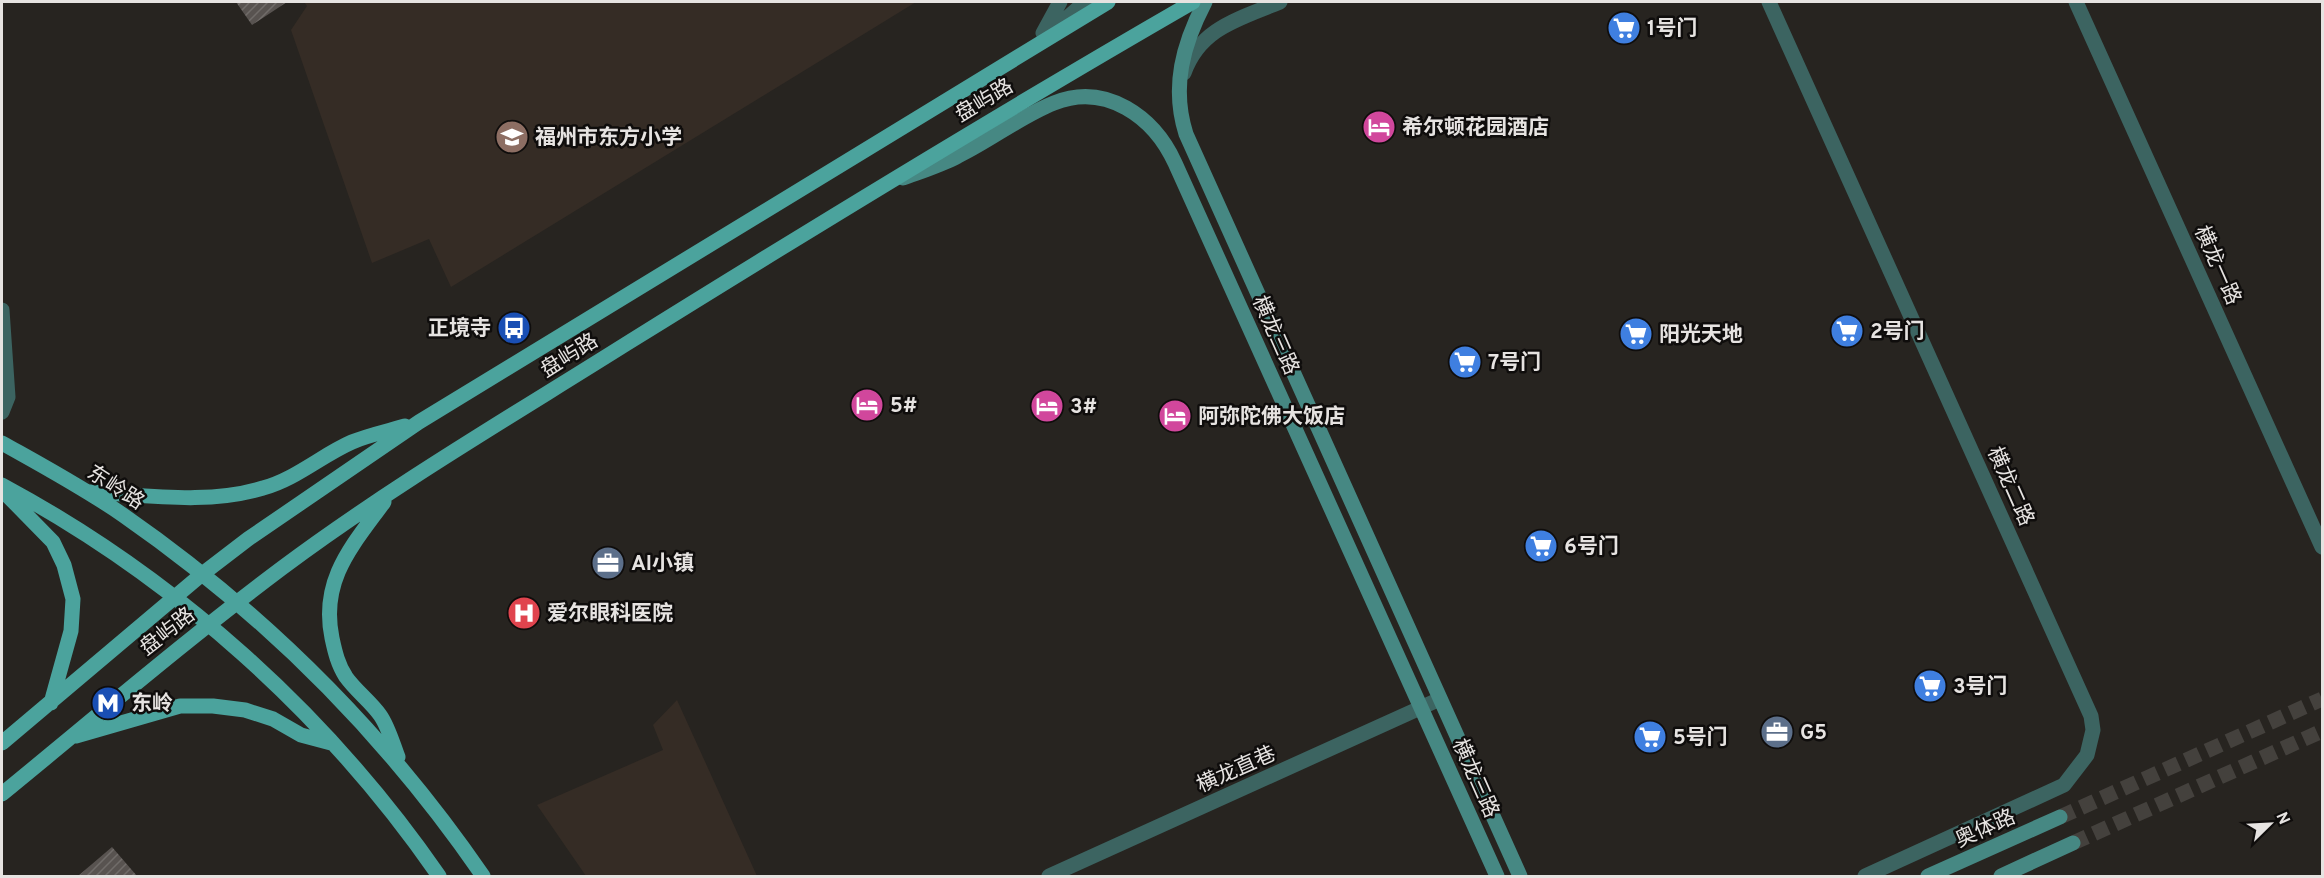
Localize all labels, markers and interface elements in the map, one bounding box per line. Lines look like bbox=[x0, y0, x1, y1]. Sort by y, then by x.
supermarket icon: 1号门 bbox=[1606, 10, 1642, 46]
place label: 1号门 bbox=[1647, 16, 1697, 43]
street label: 盘屿路 bbox=[951, 73, 1019, 129]
hotel icon: 希尔顿花园酒店 bbox=[1361, 109, 1397, 145]
place label: 希尔顿花园酒店 bbox=[1402, 115, 1549, 142]
school or university icon: 福州市东方小学 bbox=[494, 119, 530, 155]
place label: 福州市东方小学 bbox=[535, 125, 682, 152]
street label: 横龙一路 bbox=[2187, 222, 2246, 309]
street label: 横龙三路 bbox=[1245, 292, 1304, 379]
bus stop icon: 正境寺 bbox=[496, 310, 532, 346]
supermarket icon: 2号门 bbox=[1829, 313, 1865, 349]
place label: 正境寺 bbox=[428, 316, 491, 343]
supermarket icon: 阳光天地 bbox=[1618, 316, 1654, 352]
place label: 2号门 bbox=[1870, 319, 1925, 346]
place label: 阳光天地 bbox=[1659, 322, 1743, 349]
street label: 盘屿路 bbox=[536, 328, 604, 384]
supermarket icon: 7号门 bbox=[1447, 344, 1483, 380]
place label: 7号门 bbox=[1488, 350, 1541, 377]
hotel icon: 5# bbox=[849, 387, 885, 423]
hotel icon: 3# bbox=[1029, 388, 1065, 424]
place label: 5# bbox=[890, 393, 918, 420]
place label: 3# bbox=[1070, 394, 1097, 421]
hotel icon: 阿弥陀佛大饭店 bbox=[1157, 398, 1193, 434]
place label: 阿弥陀佛大饭店 bbox=[1198, 404, 1345, 431]
street label: 横龙二路 bbox=[1980, 443, 2039, 530]
street label: 东岭路 bbox=[81, 460, 149, 517]
supermarket icon: 6号门 bbox=[1523, 528, 1559, 564]
place label: 6号门 bbox=[1564, 534, 1619, 561]
office icon: AI小镇 bbox=[590, 545, 626, 581]
place label: AI小镇 bbox=[631, 551, 694, 578]
hospital icon: 爱尔眼科医院 bbox=[506, 595, 542, 631]
place label: 爱尔眼科医院 bbox=[547, 601, 673, 628]
street label: 盘屿路 bbox=[135, 602, 201, 662]
supermarket icon: 3号门 bbox=[1912, 668, 1948, 704]
place label: 3号门 bbox=[1953, 674, 2008, 701]
metro station icon: 东岭 bbox=[90, 685, 126, 721]
place label: 东岭 bbox=[131, 691, 173, 718]
office icon: G5 bbox=[1759, 714, 1795, 750]
supermarket icon: 5号门 bbox=[1632, 719, 1668, 755]
place label: G5 bbox=[1800, 720, 1827, 747]
place label: 5号门 bbox=[1673, 725, 1728, 752]
street label: 横龙三路 bbox=[1445, 735, 1504, 822]
street label: 横龙直巷 bbox=[1193, 741, 1280, 800]
north arrow bbox=[2240, 794, 2300, 854]
street label: 奥体路 bbox=[1951, 804, 2020, 855]
text: N bbox=[2270, 809, 2293, 828]

